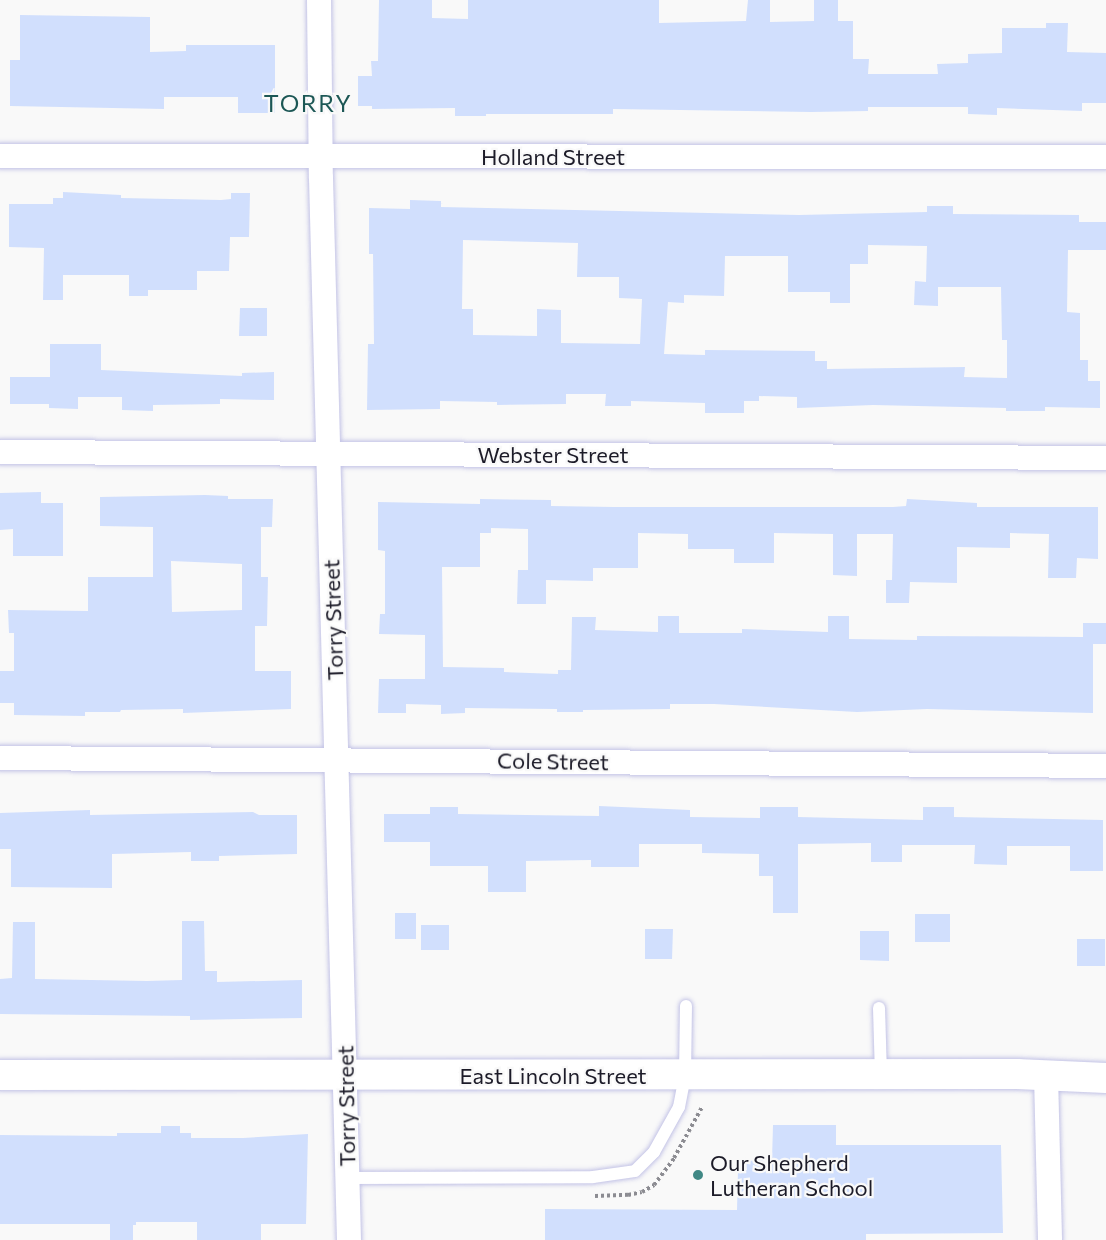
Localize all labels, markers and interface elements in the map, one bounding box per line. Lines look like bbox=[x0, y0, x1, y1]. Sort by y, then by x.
district label: TORRY bbox=[264, 89, 352, 117]
street label: Holland Street bbox=[481, 144, 625, 170]
street label: Webster Street bbox=[478, 442, 628, 468]
street label: Torry Street bbox=[318, 559, 348, 681]
street label: Cole Street bbox=[497, 747, 609, 775]
street label: Torry Street bbox=[332, 1045, 360, 1167]
street label: East Lincoln Street bbox=[459, 1063, 647, 1089]
place label: Our Shepherd Lutheran School bbox=[710, 1149, 873, 1200]
marker: Our Shepherd Lutheran School bbox=[691, 1168, 705, 1182]

